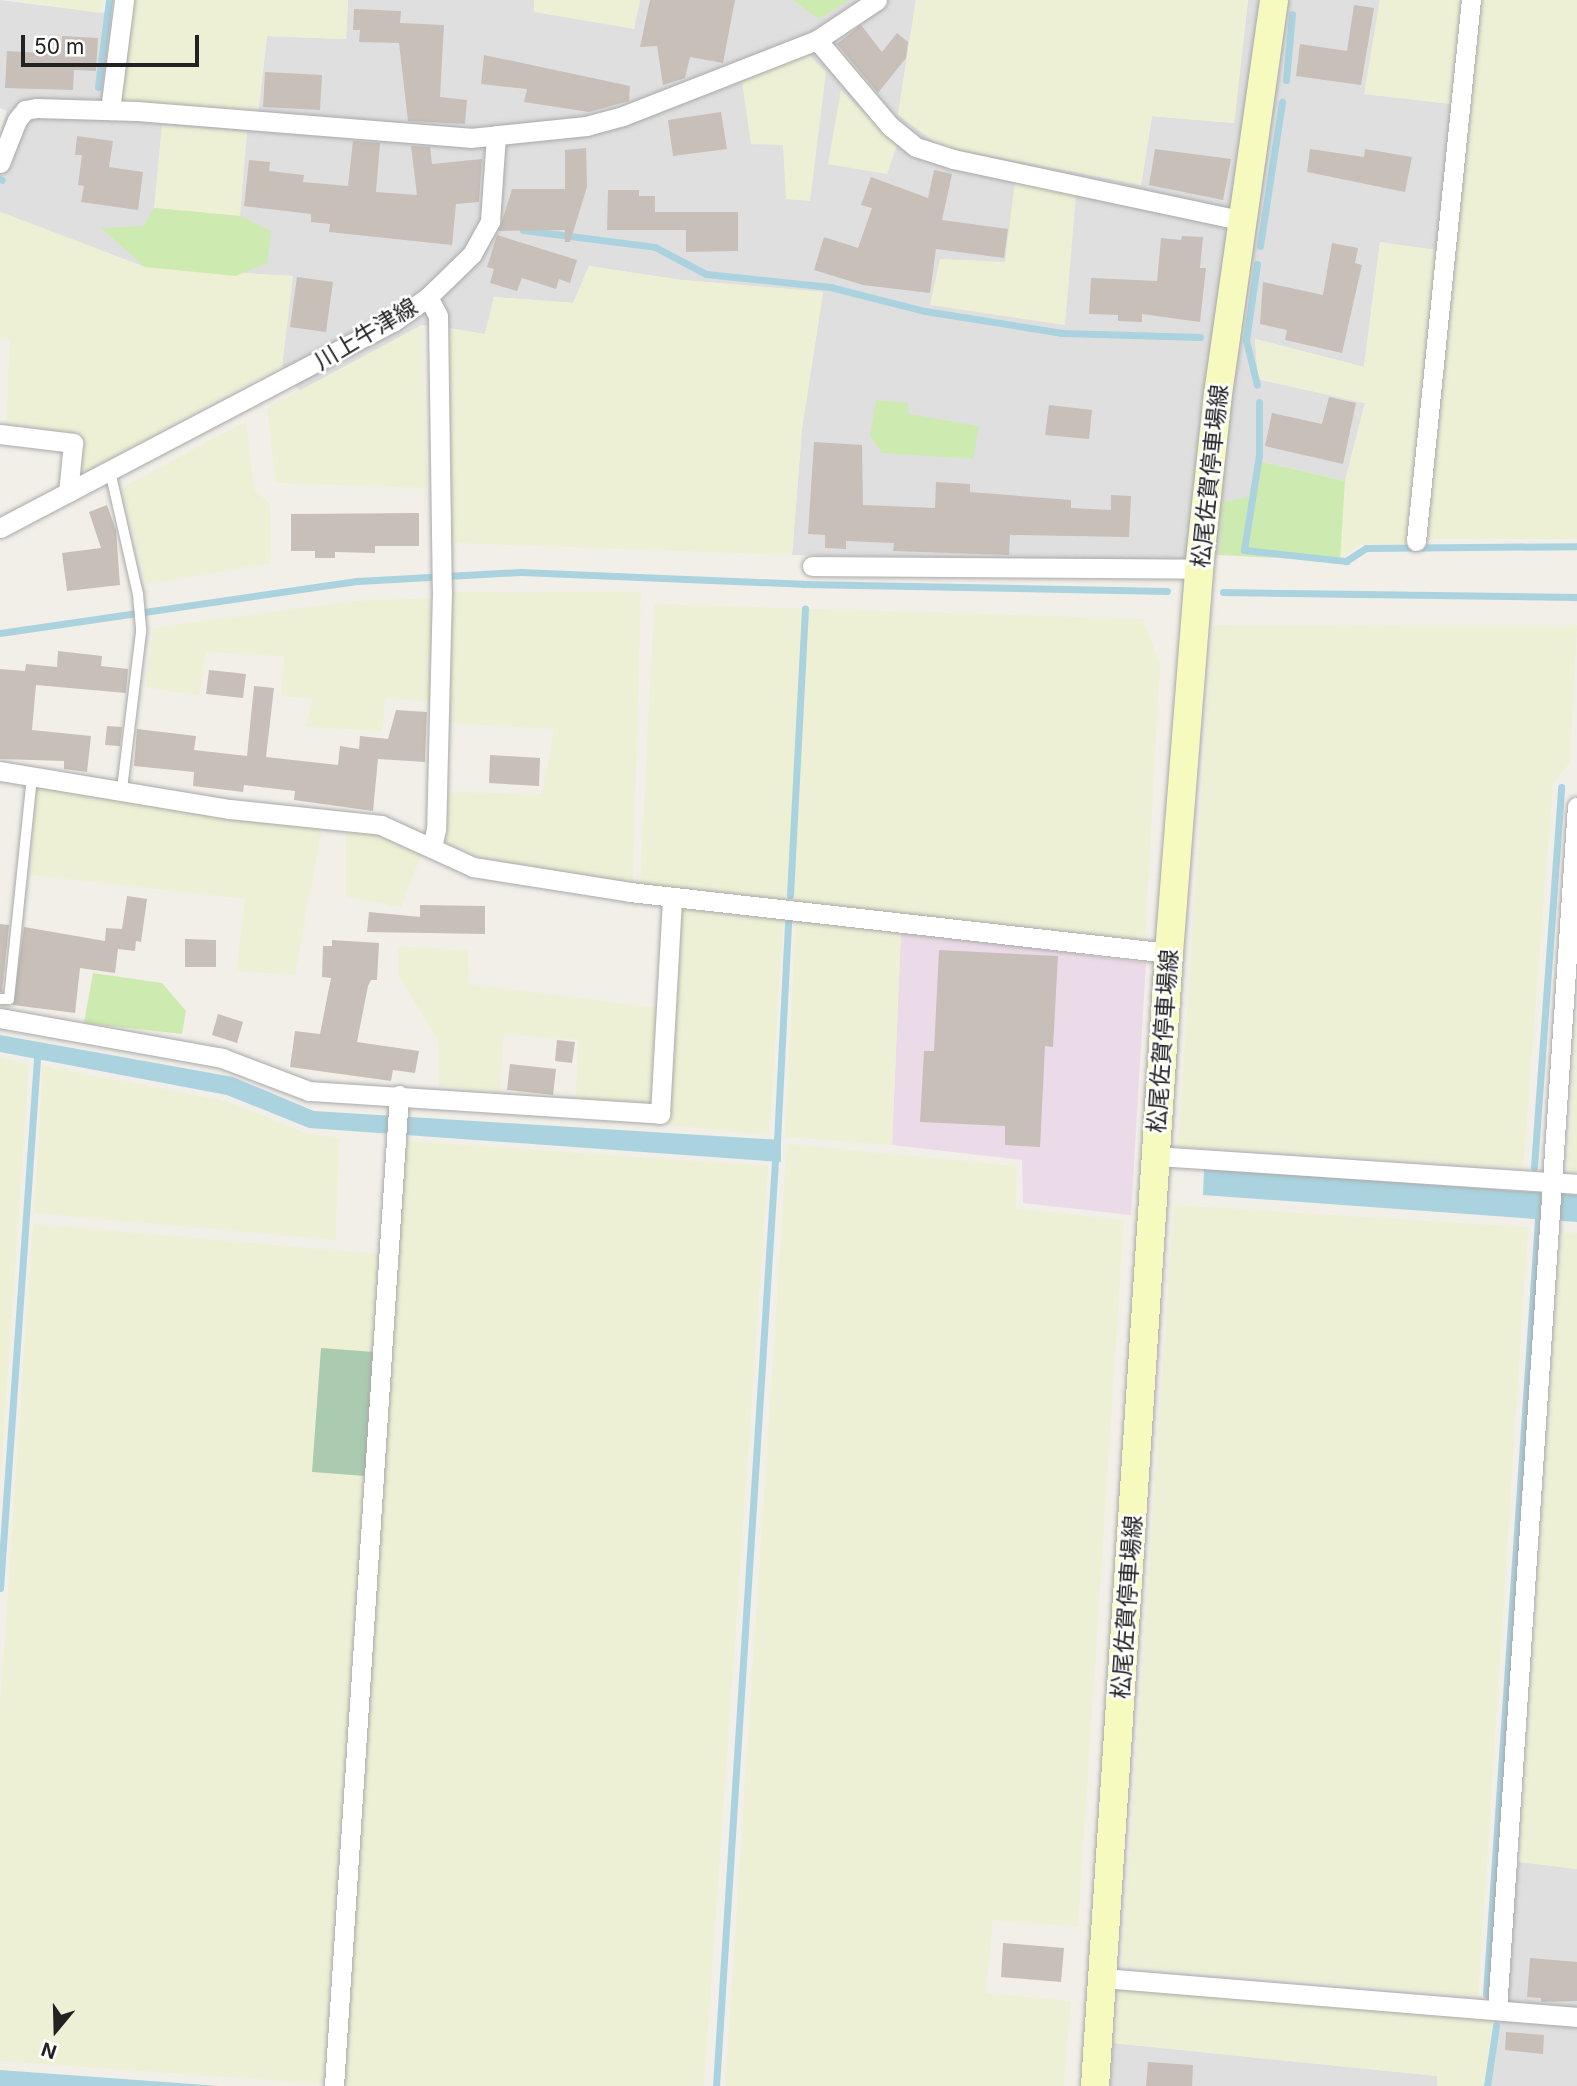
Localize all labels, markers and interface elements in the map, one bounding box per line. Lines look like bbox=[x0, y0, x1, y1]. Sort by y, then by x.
scale bar bbox=[24, 21, 203, 65]
text: 50 m bbox=[34, 34, 84, 59]
street label: 川上牛津線 bbox=[310, 293, 422, 375]
street label: 松尾佐賀停車場線 bbox=[1187, 383, 1233, 569]
street label: 松尾佐賀停車場線 bbox=[1143, 948, 1183, 1134]
street label: 松尾佐賀停車場線 bbox=[1107, 1514, 1147, 1700]
north arrow bbox=[21, 1995, 91, 2065]
text: N bbox=[38, 2037, 60, 2064]

